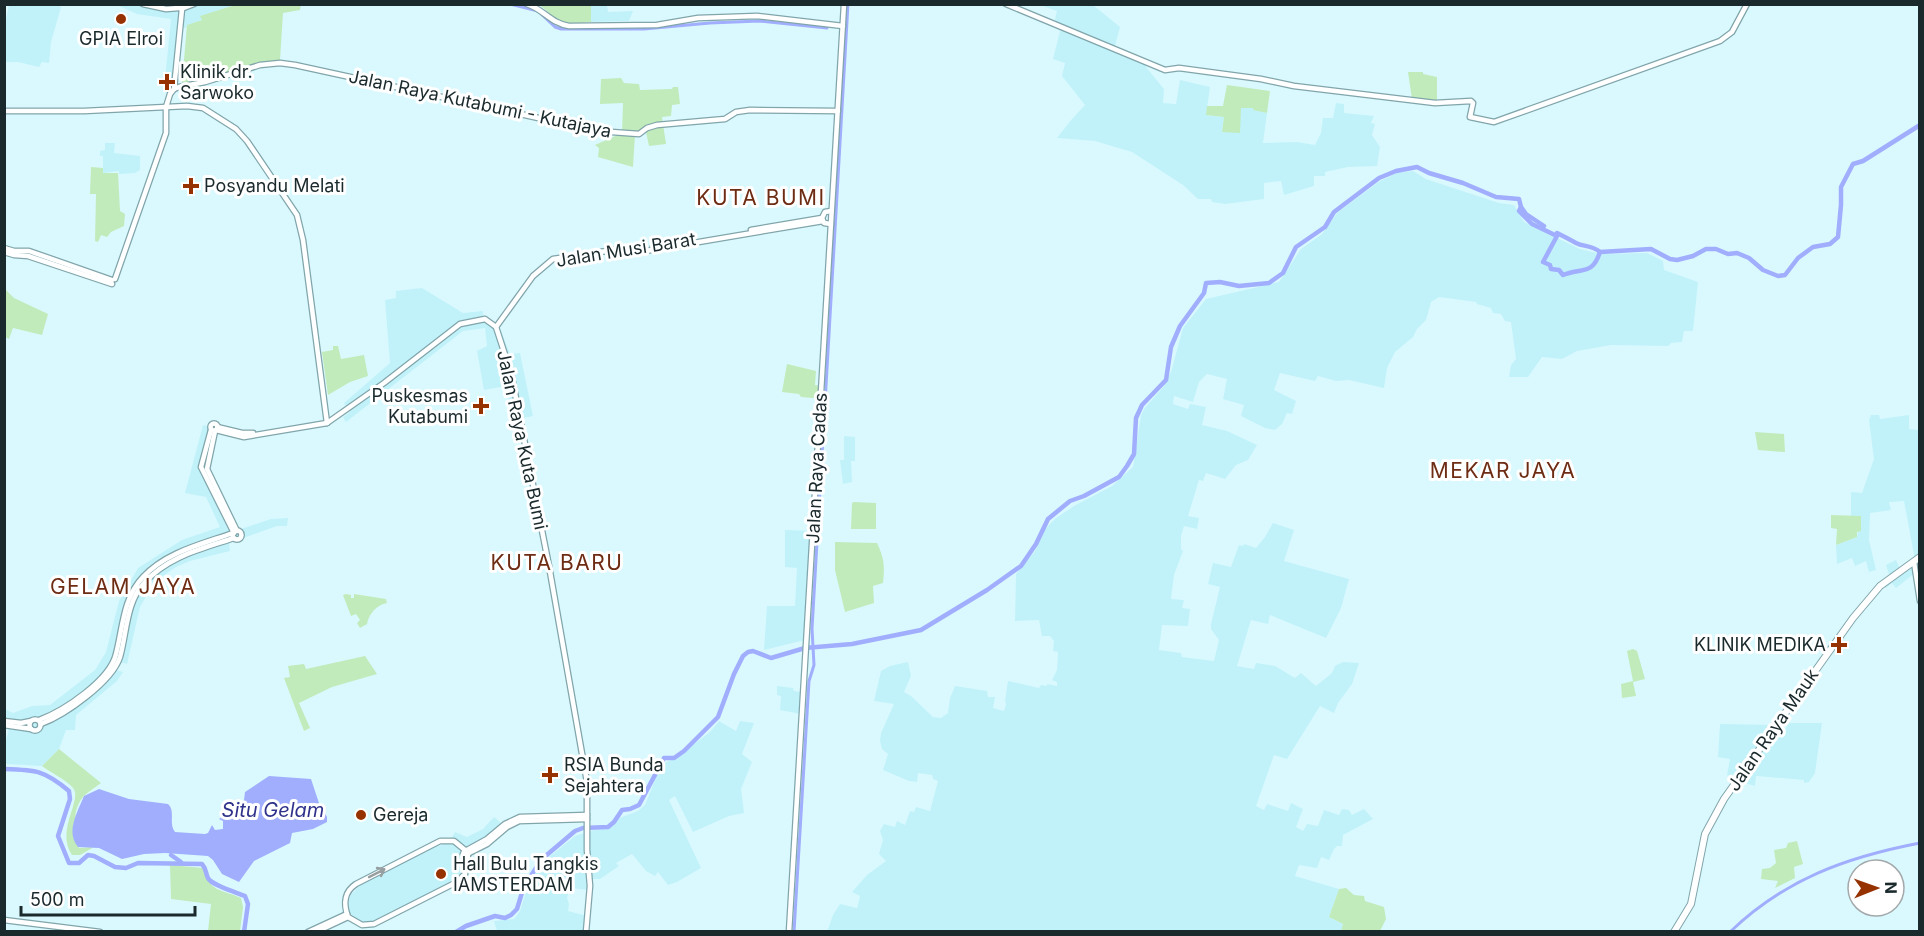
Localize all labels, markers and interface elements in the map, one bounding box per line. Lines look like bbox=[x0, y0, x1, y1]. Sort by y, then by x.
marker: GPIA Elroi bbox=[114, 12, 128, 26]
place label: GPIA Elroi bbox=[79, 28, 163, 49]
place label: Klinik dr. Sarwoko bbox=[180, 61, 254, 103]
street label: Jalan Raya Kutabumi - Kutajaya bbox=[347, 65, 613, 142]
marker: Klinik dr. Sarwoko bbox=[158, 73, 176, 91]
place label: Posyandu Melati bbox=[204, 175, 345, 196]
marker: Posyandu Melati bbox=[182, 177, 200, 195]
district label: KUTA BUMI bbox=[696, 185, 826, 210]
street label: Jalan Musi Barat bbox=[555, 228, 697, 271]
street label: Jalan Raya Kuta Bumi bbox=[493, 348, 552, 532]
place label: Puskesmas Kutabumi bbox=[372, 385, 468, 427]
street label: Jalan Raya Cadas bbox=[802, 392, 831, 544]
marker: Puskesmas Kutabumi bbox=[472, 397, 490, 415]
district label: MEKAR JAYA bbox=[1430, 458, 1576, 483]
district label: KUTA BARU bbox=[491, 550, 623, 575]
district label: GELAM JAYA bbox=[50, 574, 196, 599]
place label: KLINIK MEDIKA bbox=[1694, 634, 1826, 655]
marker: KLINIK MEDIKA bbox=[1830, 636, 1848, 654]
street label: Jalan Raya Mauk bbox=[1723, 665, 1823, 795]
place label: RSIA Bunda Sejahtera bbox=[564, 754, 664, 796]
marker: RSIA Bunda Sejahtera bbox=[541, 766, 559, 784]
water label: Situ Gelam bbox=[222, 798, 324, 822]
place label: Gereja bbox=[373, 804, 428, 825]
marker: Gereja bbox=[354, 808, 368, 822]
place label: Hall Bulu Tangkis IAMSTERDAM bbox=[453, 853, 599, 895]
north arrow bbox=[1846, 858, 1906, 918]
one-way arrow bbox=[368, 867, 386, 878]
marker: Hall Bulu Tangkis IAMSTERDAM bbox=[434, 867, 448, 881]
scale bar bbox=[21, 879, 195, 917]
text: N bbox=[1881, 881, 1901, 894]
text: 500 m bbox=[30, 889, 84, 910]

